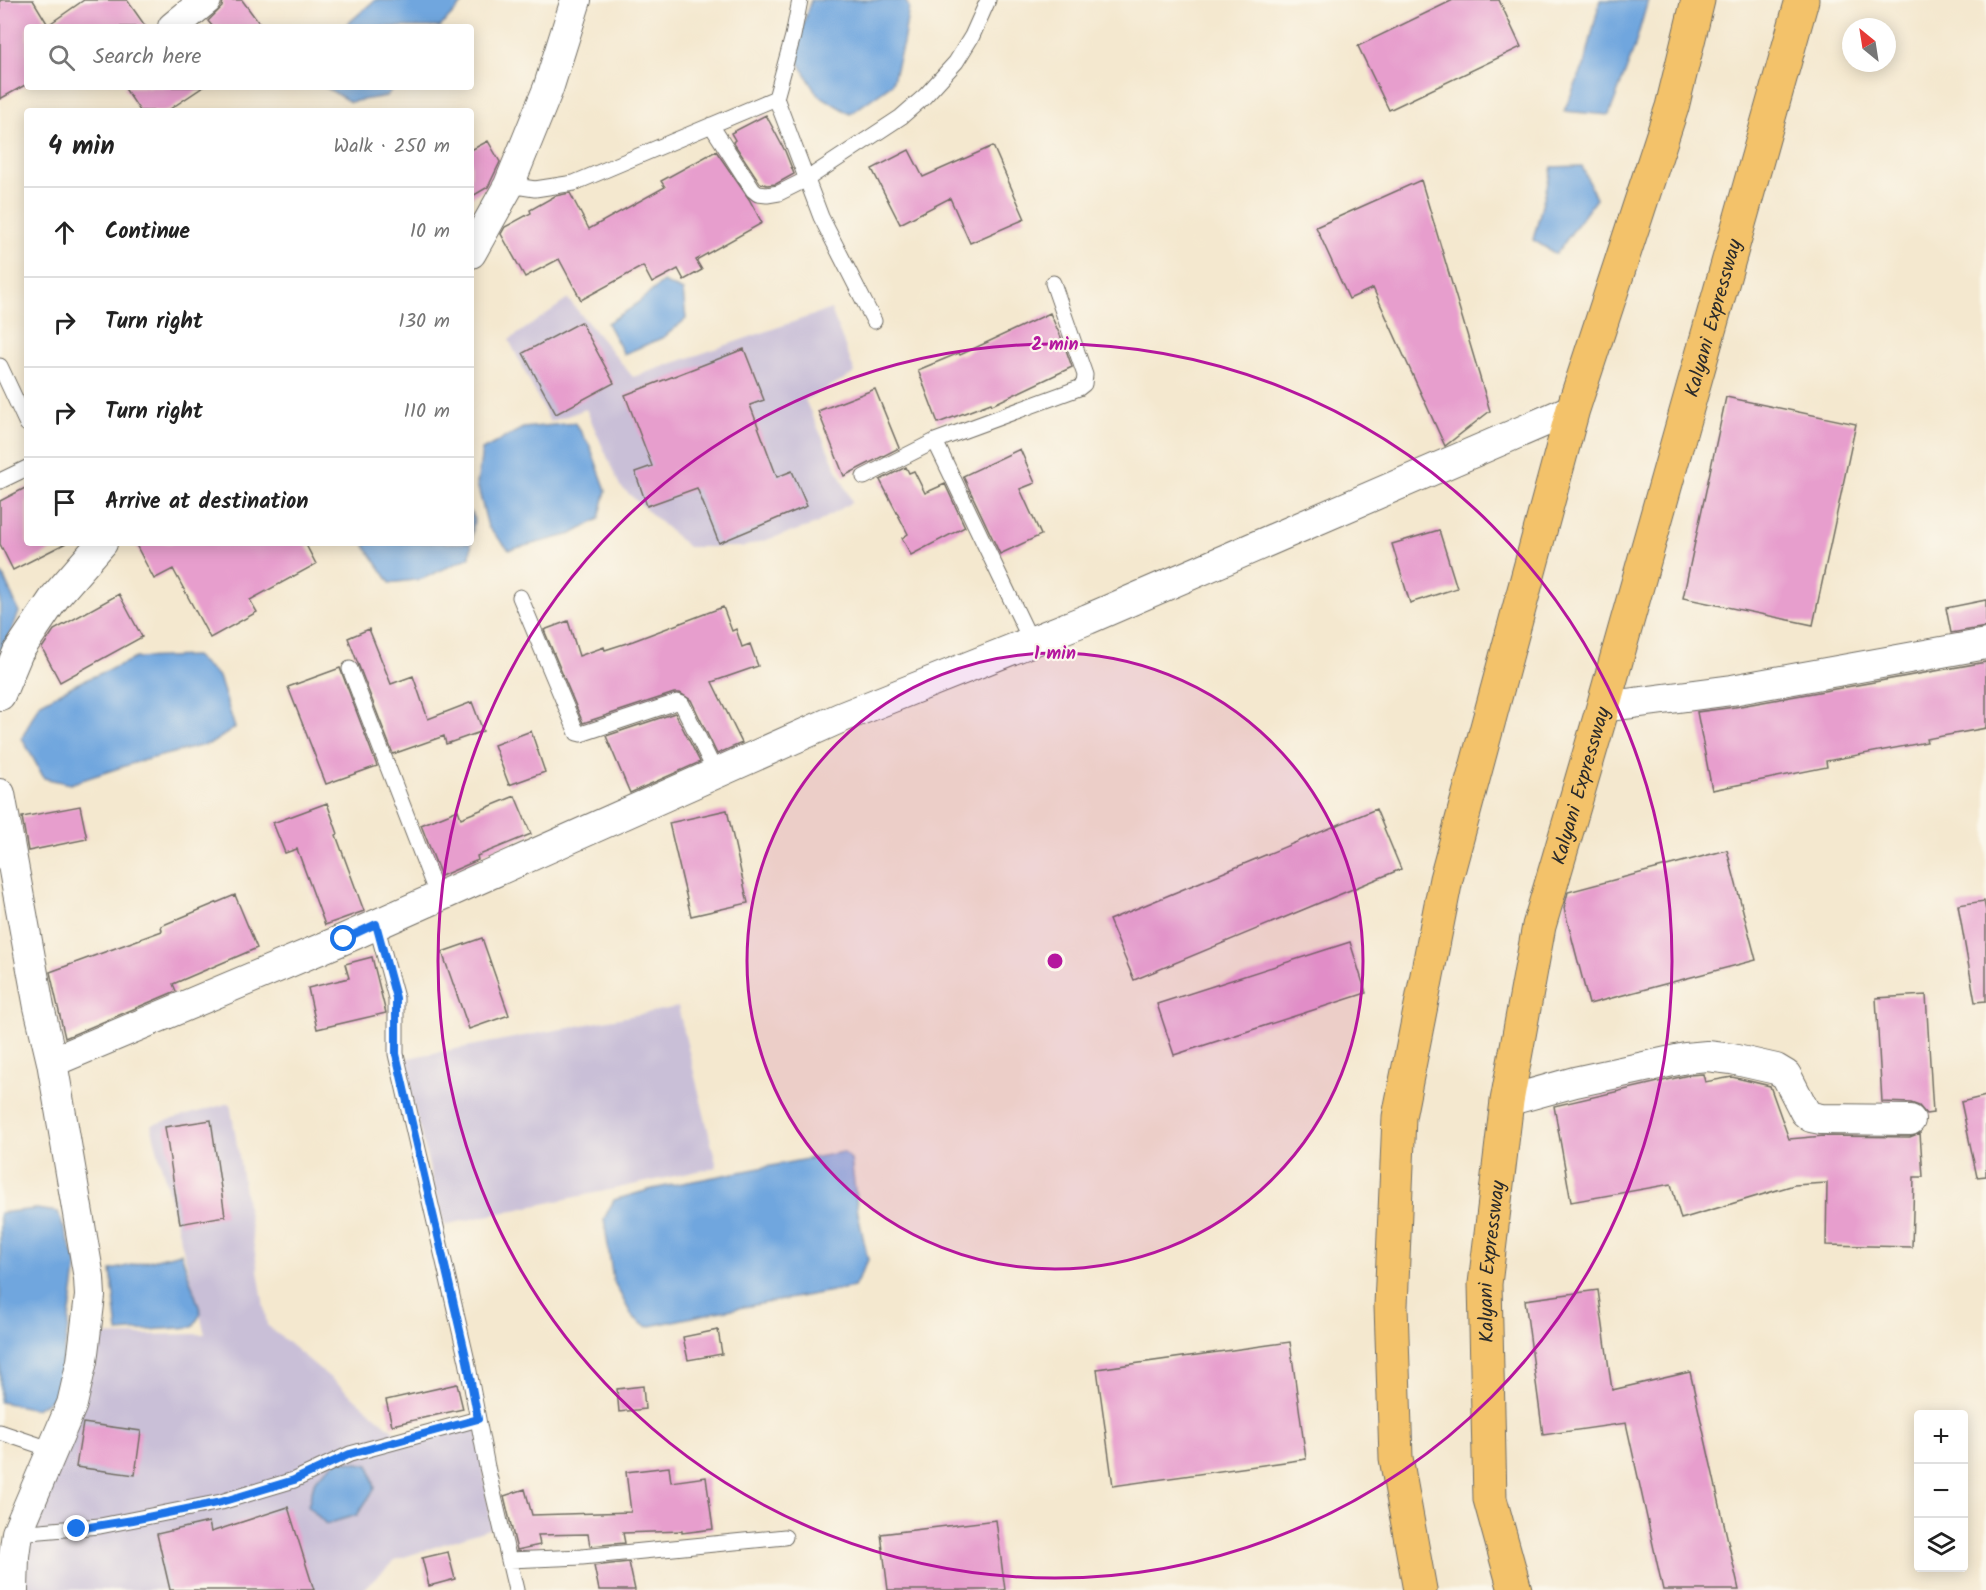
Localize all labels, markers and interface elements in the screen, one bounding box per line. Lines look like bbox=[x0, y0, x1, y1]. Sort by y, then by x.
north arrow bbox=[1842, 18, 1896, 72]
search box bbox=[24, 24, 474, 90]
text: Search here bbox=[93, 40, 201, 75]
icon: search bbox=[45, 41, 78, 74]
text: 4 min bbox=[48, 126, 115, 168]
text: Walk · 250 m bbox=[334, 131, 450, 163]
text: Continue bbox=[105, 215, 190, 250]
icon: ahead bbox=[48, 216, 81, 249]
text: 10 m bbox=[410, 216, 450, 248]
street label: Kalyani Expressway bbox=[1677, 235, 1752, 401]
text: Turn right bbox=[105, 305, 203, 340]
icon: right bbox=[48, 306, 81, 339]
text: 130 m bbox=[398, 306, 450, 338]
text: 2 min bbox=[1032, 331, 1078, 360]
text: Turn right bbox=[105, 395, 203, 430]
icon: right bbox=[48, 396, 81, 429]
text: 110 m bbox=[404, 396, 450, 428]
text: Arrive at destination bbox=[105, 485, 308, 520]
icon: arrive bbox=[48, 486, 81, 519]
text: 1 min bbox=[1034, 640, 1076, 669]
street label: Kalyani Expressway bbox=[1544, 703, 1620, 869]
route start bbox=[330, 925, 356, 951]
centre of rings bbox=[1045, 951, 1065, 971]
street label: Kalyani Expressway bbox=[1471, 1178, 1515, 1343]
map controls bbox=[1914, 1410, 1968, 1572]
button: + bbox=[1914, 1410, 1968, 1464]
button: − bbox=[1914, 1464, 1968, 1518]
route end bbox=[63, 1515, 89, 1541]
button: layers bbox=[1914, 1518, 1968, 1572]

